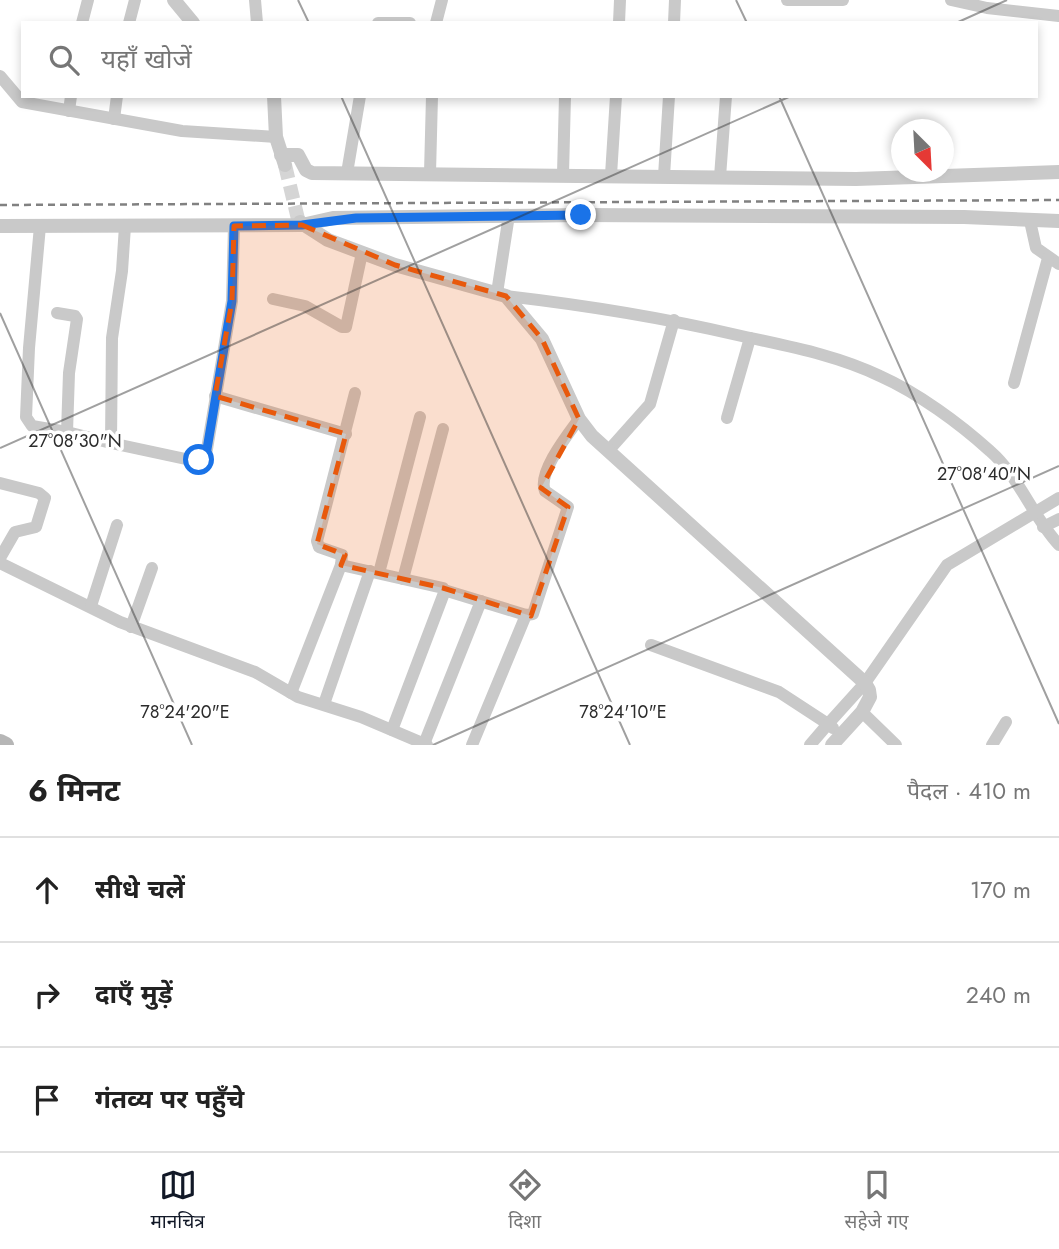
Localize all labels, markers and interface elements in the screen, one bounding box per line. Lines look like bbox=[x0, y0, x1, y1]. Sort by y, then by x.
search box bbox=[21, 21, 1038, 98]
text: यहाँ खोजें bbox=[101, 40, 192, 78]
icon: search bbox=[45, 41, 83, 79]
north arrow bbox=[891, 119, 954, 182]
route end bbox=[565, 199, 596, 230]
text: 27°08'30"N bbox=[28, 428, 122, 454]
route start bbox=[183, 444, 214, 475]
text: 27°08'40"N bbox=[937, 461, 1031, 487]
text: 78°24'20"E bbox=[140, 699, 230, 725]
text: 78°24'10"E bbox=[579, 699, 667, 725]
text: 6 मिनट bbox=[28, 769, 120, 812]
text: पैदल · 410 m bbox=[907, 774, 1031, 808]
text: सीधे चलें bbox=[95, 870, 185, 908]
icon: ahead bbox=[28, 871, 66, 909]
text: 170 m bbox=[970, 873, 1031, 907]
text: दाएँ मुड़ें bbox=[95, 975, 173, 1013]
icon: right bbox=[28, 976, 66, 1014]
text: 240 m bbox=[966, 978, 1031, 1012]
text: गंतव्य पर पहुँचे bbox=[95, 1080, 244, 1118]
icon: arrive bbox=[28, 1081, 66, 1119]
tab: मानचित्र bbox=[150, 1166, 205, 1236]
tab: दिशा bbox=[506, 1166, 544, 1236]
tab: सहेजे गए bbox=[845, 1166, 909, 1236]

